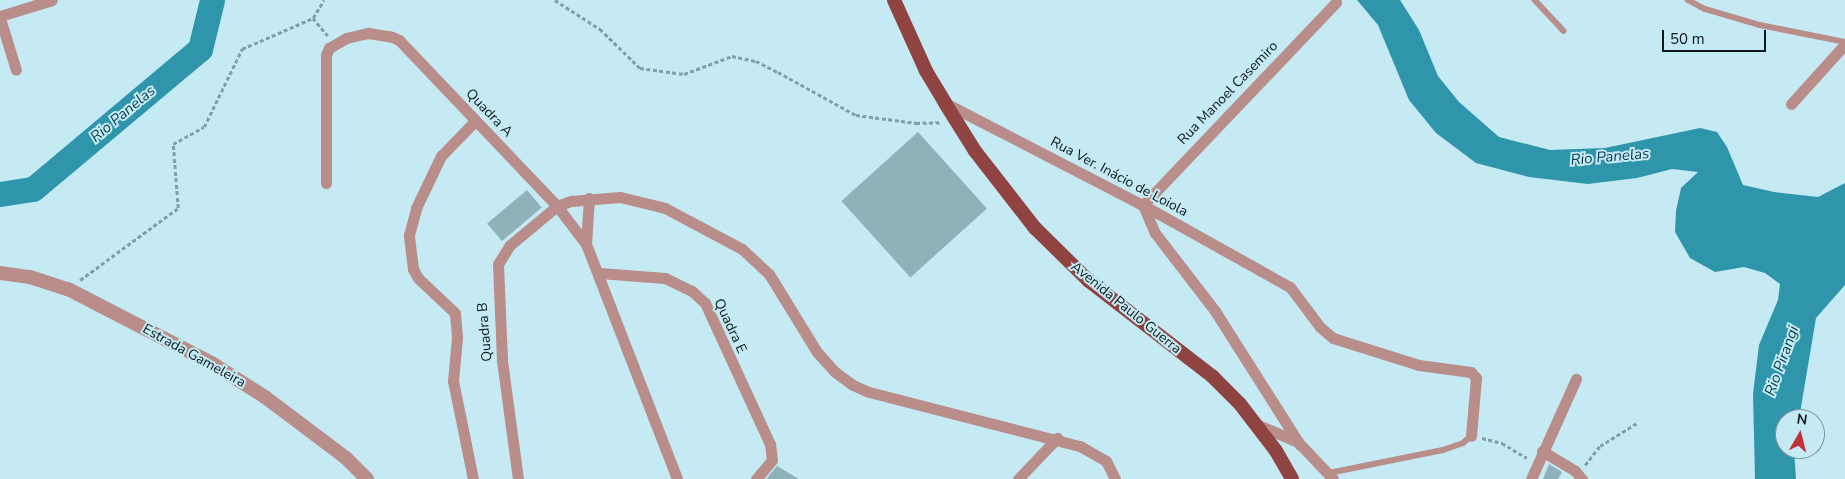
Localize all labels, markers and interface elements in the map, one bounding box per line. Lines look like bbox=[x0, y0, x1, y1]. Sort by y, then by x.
scale bar bbox=[1665, 20, 1769, 52]
text: 50 m bbox=[1670, 29, 1705, 49]
street label: Rua Manoel Casemiro bbox=[1174, 38, 1282, 148]
water label: Rio Panelas bbox=[87, 82, 159, 146]
street label: Quadra A bbox=[462, 85, 516, 141]
street label: Rua Ver. Inácio de Loiola bbox=[1047, 134, 1191, 220]
water label: Rio Panelas bbox=[1570, 145, 1650, 169]
street label: Avenida Paulo Guerra bbox=[1068, 258, 1184, 358]
street label: Quadra E bbox=[710, 296, 750, 356]
street label: Quadra B bbox=[474, 302, 496, 362]
street label: Estrada Gameleira bbox=[140, 321, 248, 391]
water label: Rio Pirangi bbox=[1761, 324, 1803, 398]
north arrow bbox=[1775, 409, 1825, 459]
text: N bbox=[1795, 410, 1809, 430]

